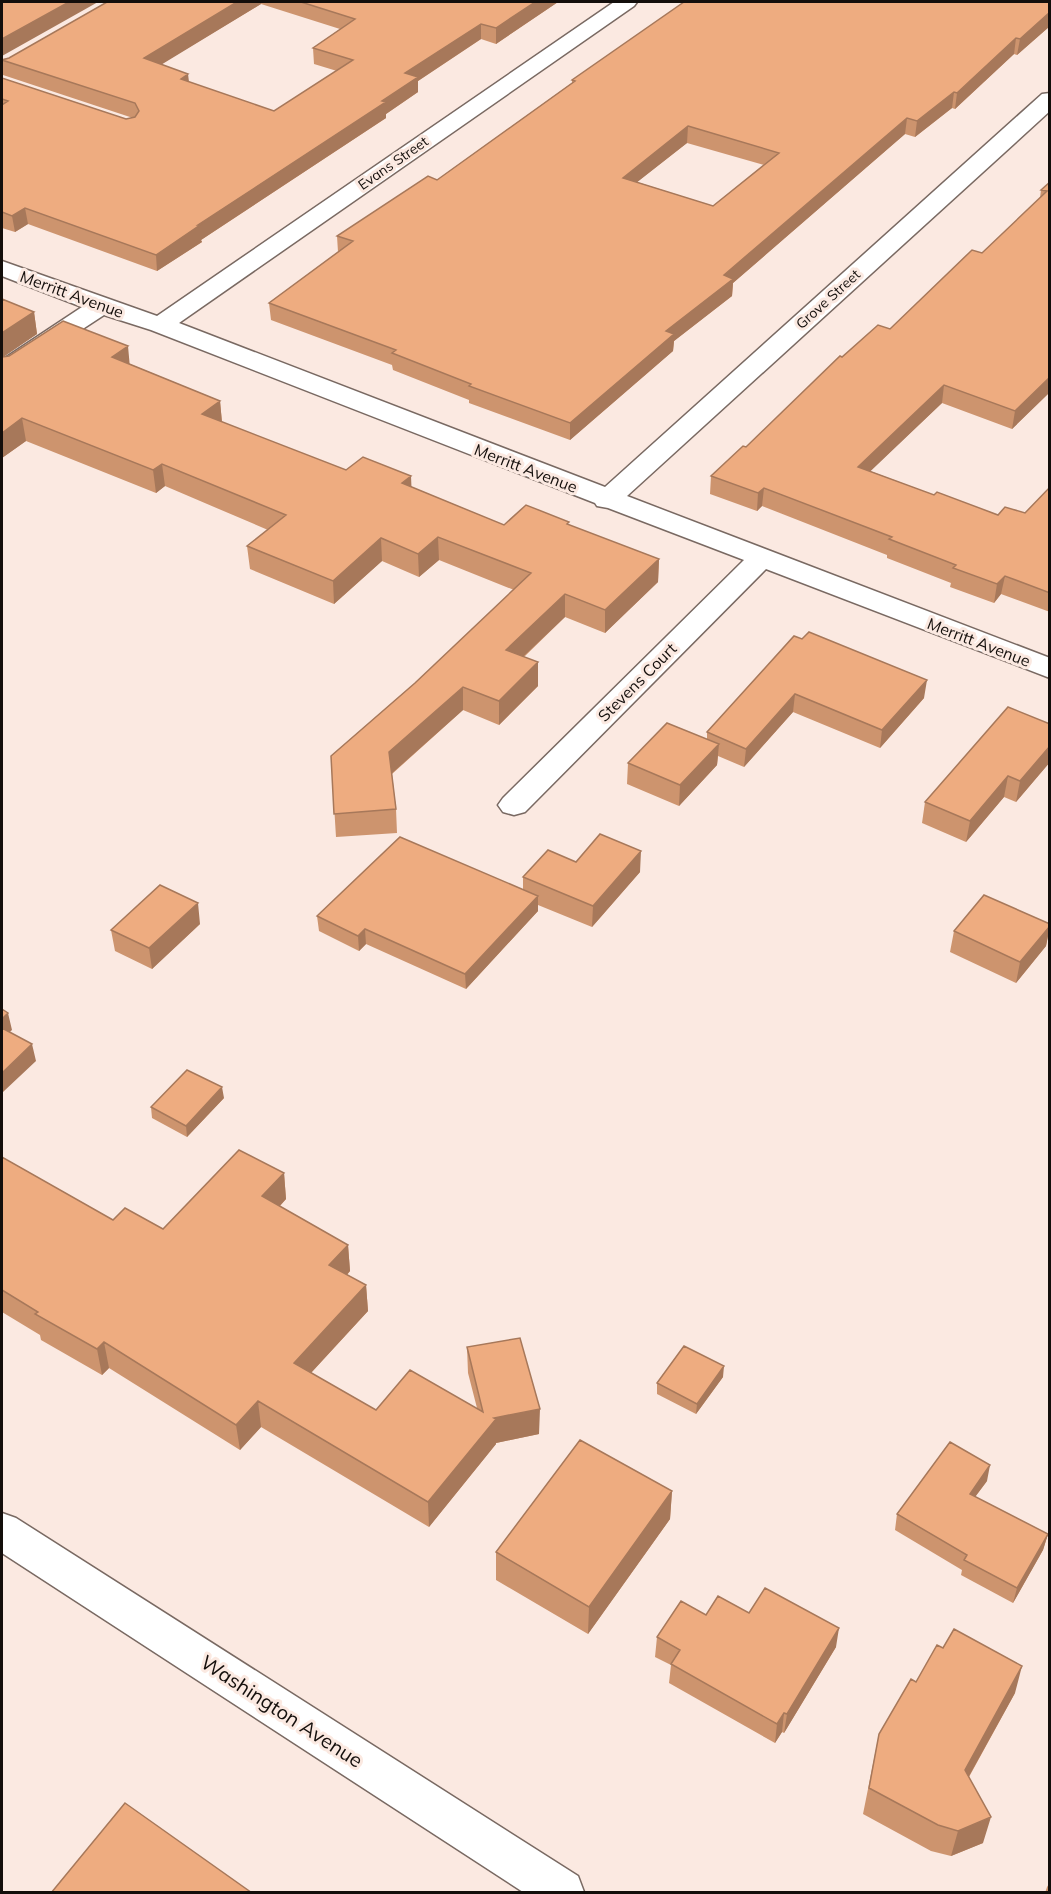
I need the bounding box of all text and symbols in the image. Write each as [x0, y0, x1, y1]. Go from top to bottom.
street label: Evans Street [355, 132, 432, 194]
street label: Grove Street [792, 265, 864, 333]
street label: Merritt Avenue [17, 266, 127, 322]
street label: Merritt Avenue [472, 439, 580, 497]
street label: Merritt Avenue [925, 613, 1033, 671]
street label: Stevens Court [593, 638, 681, 726]
street label: Washington Avenue [196, 1649, 368, 1773]

